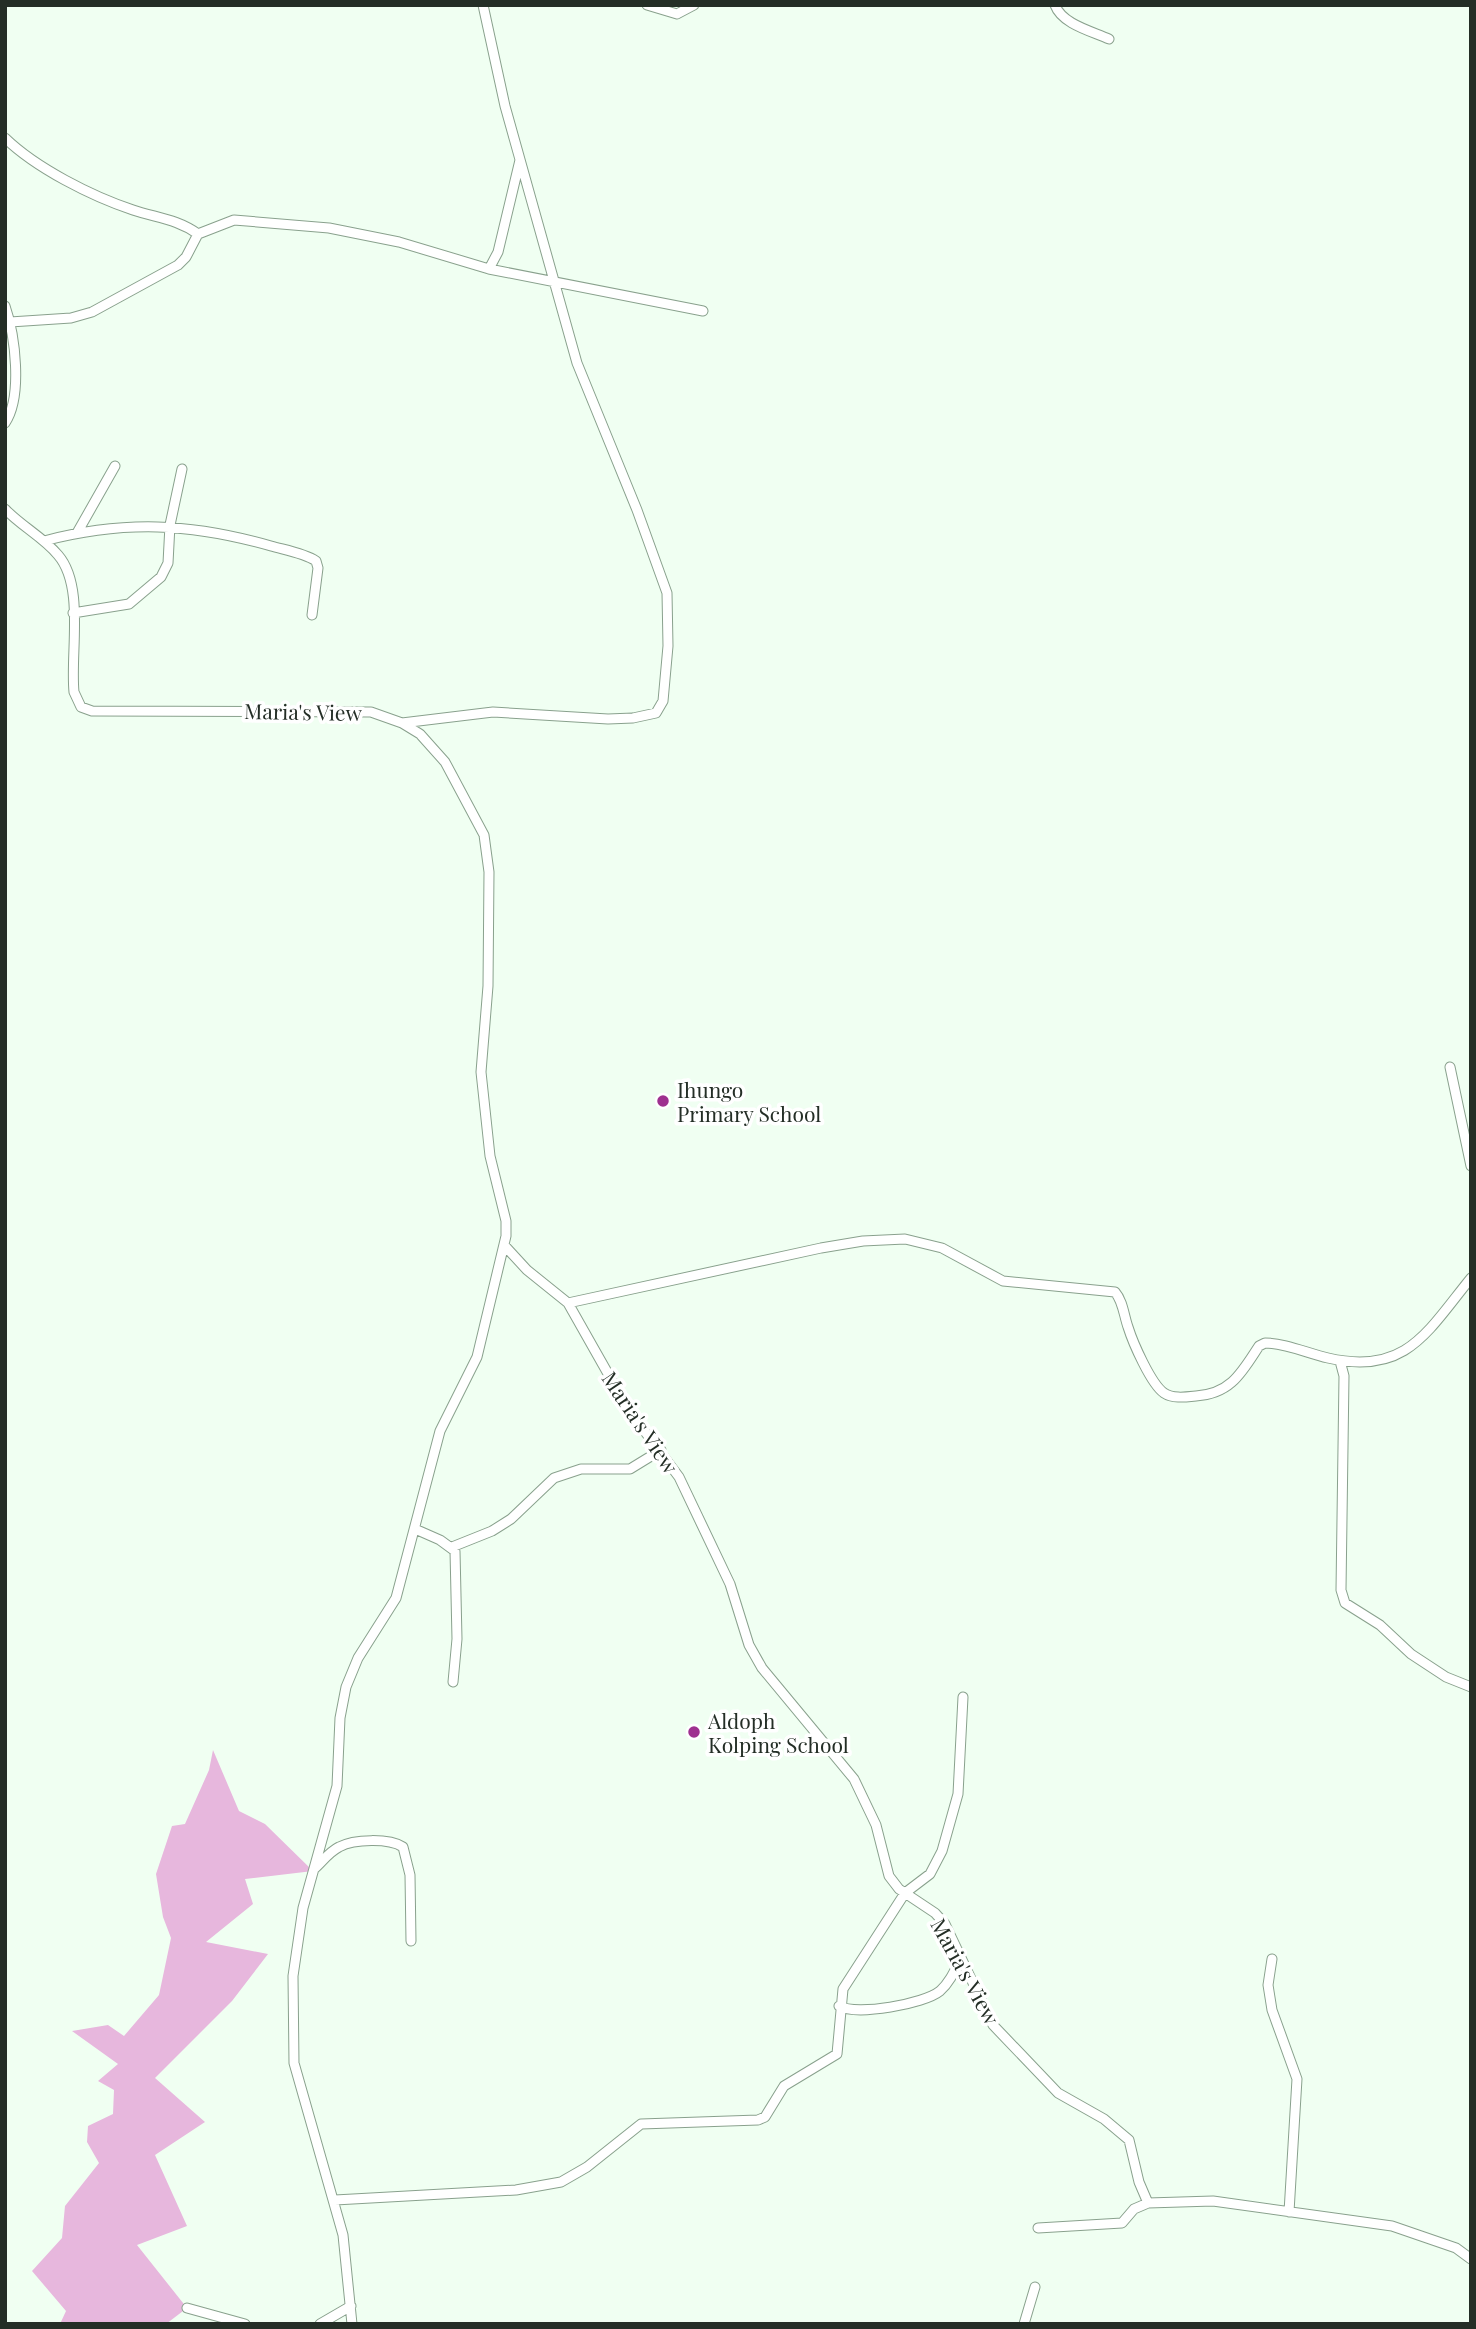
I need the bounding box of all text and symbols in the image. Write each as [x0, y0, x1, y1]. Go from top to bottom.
street label: Maria's View [244, 696, 363, 726]
place label: Ihungo Primary School [677, 1075, 821, 1127]
marker: Ihungo Primary School [655, 1093, 671, 1109]
street label: Maria's View [597, 1365, 686, 1479]
place label: Aldoph Kolping School [707, 1706, 849, 1758]
marker: Aldoph Kolping School [686, 1724, 702, 1740]
street label: Maria's View [925, 1913, 1007, 2030]

